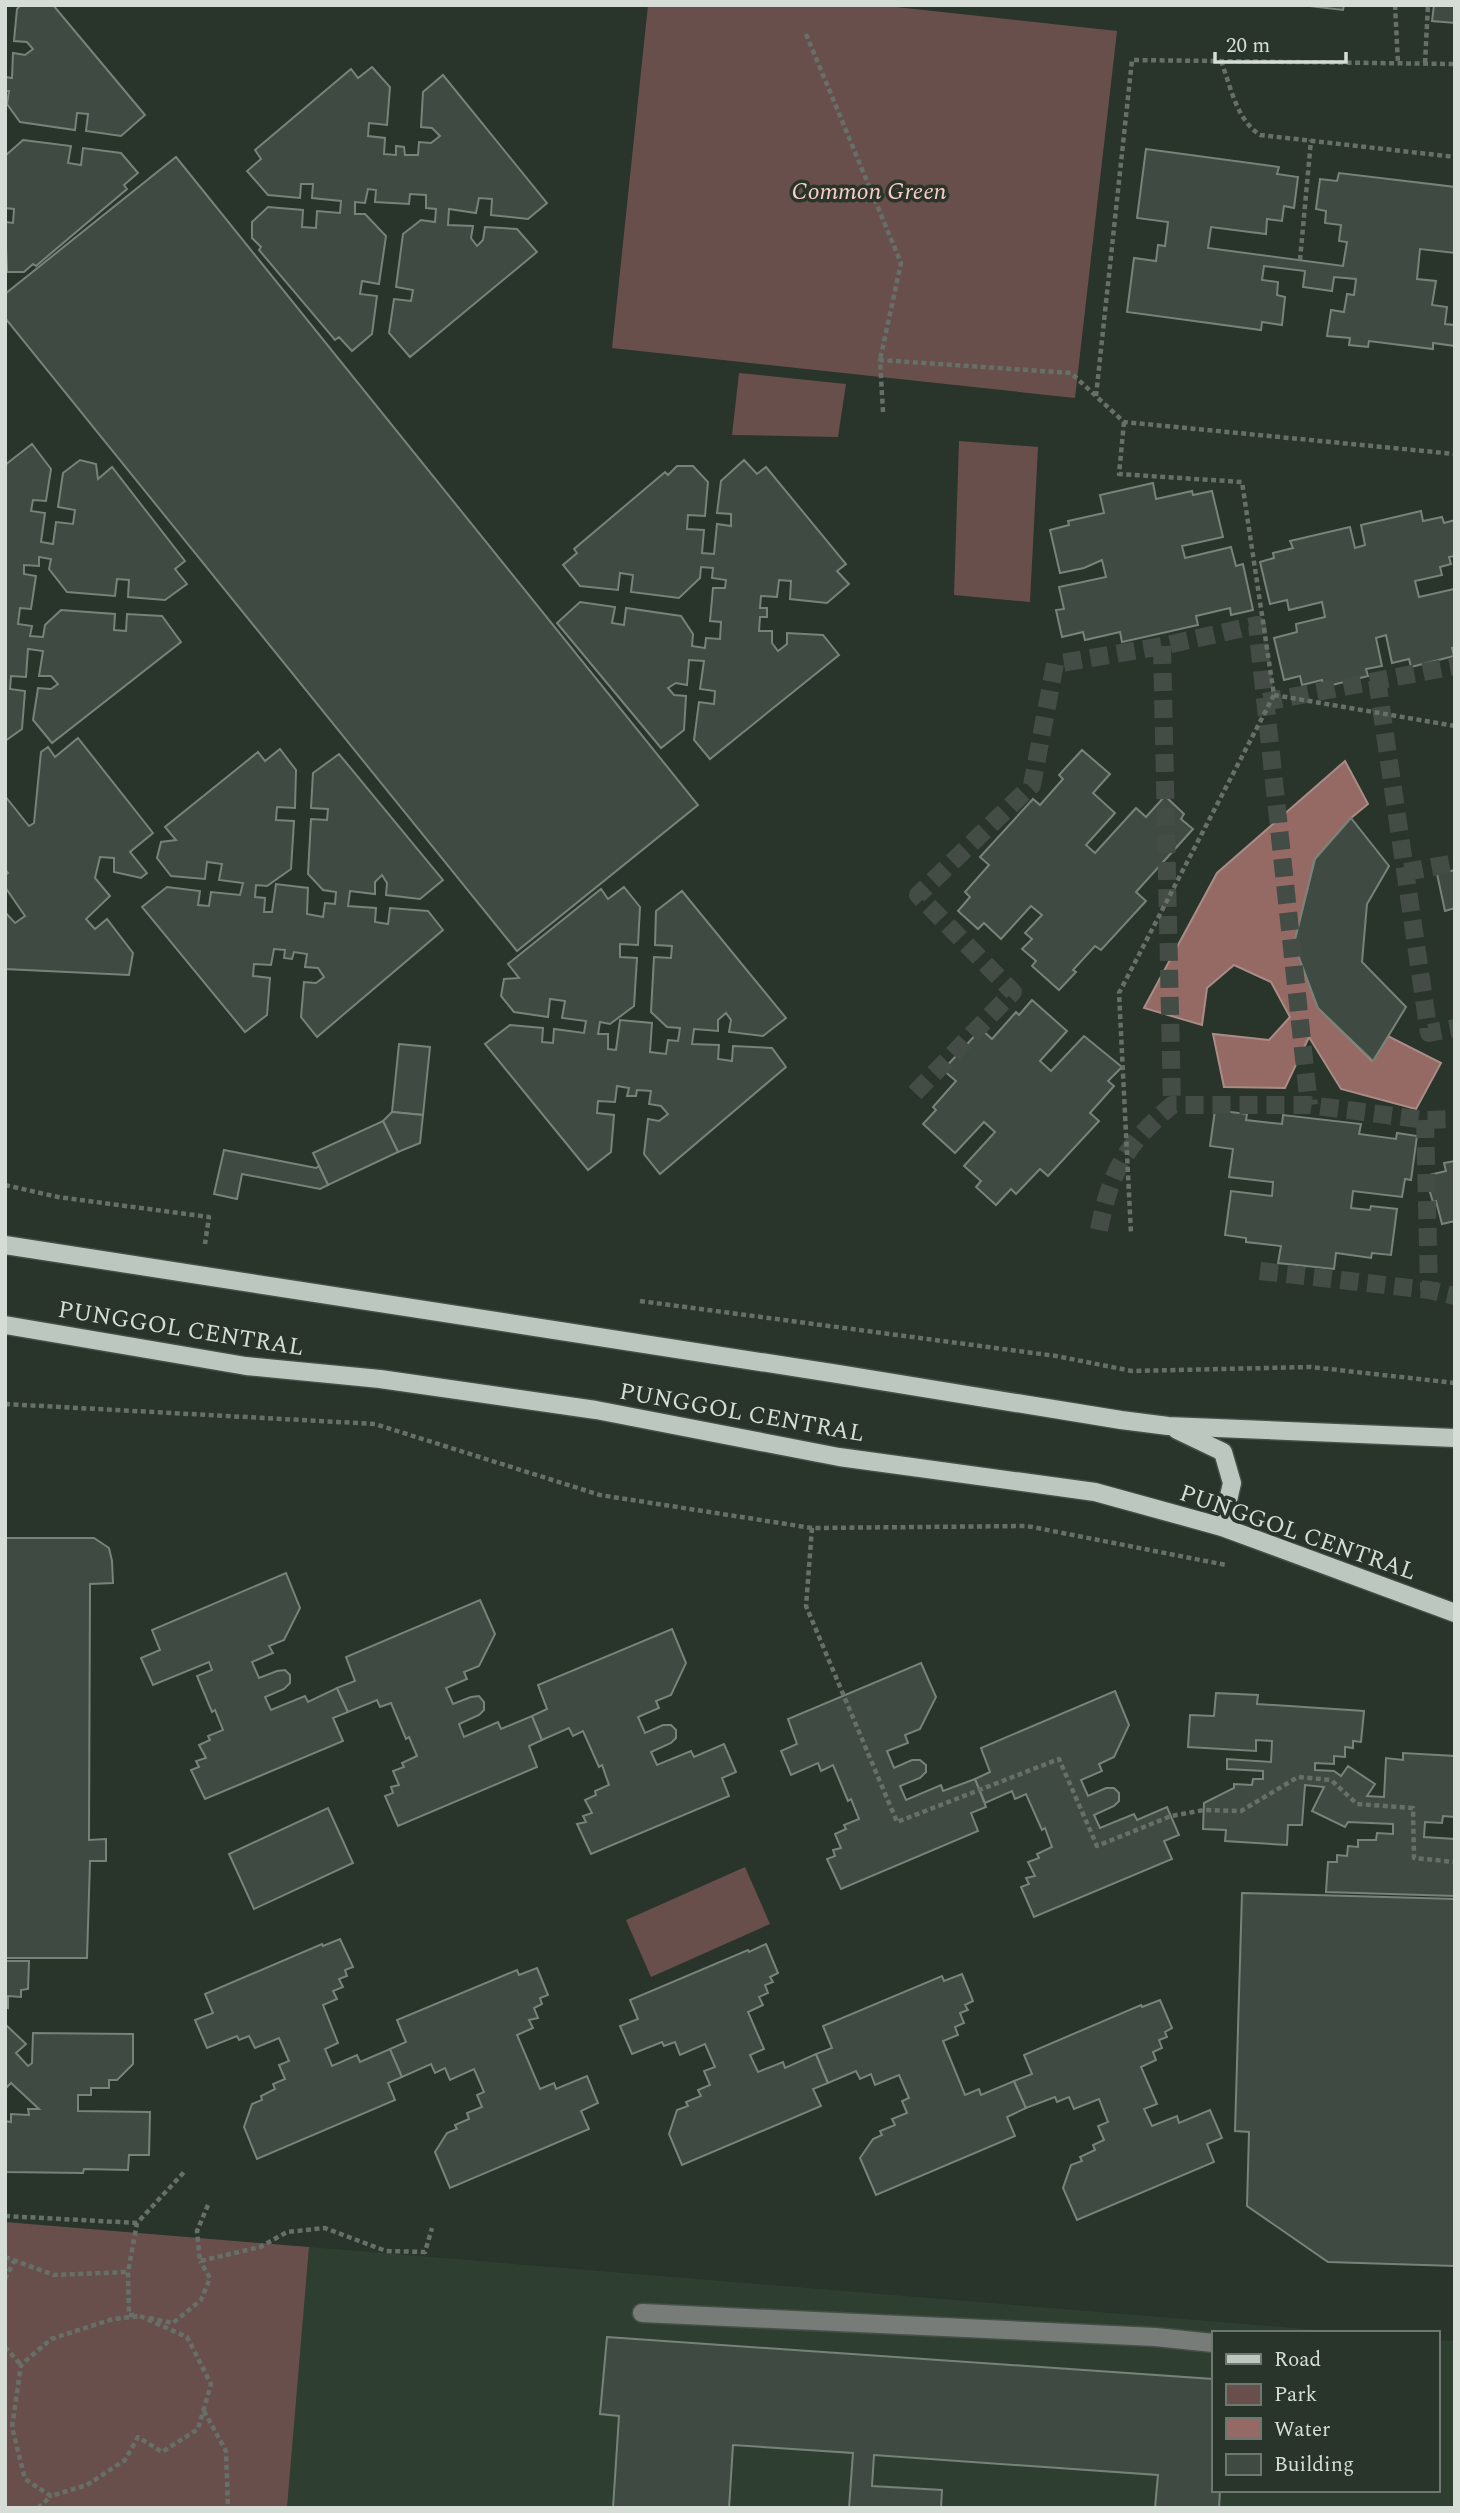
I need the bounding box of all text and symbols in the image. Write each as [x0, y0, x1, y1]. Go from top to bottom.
scale bar [1215, 21, 1346, 65]
text: 20 m [1226, 30, 1270, 62]
park label: Common Green [791, 174, 947, 210]
street label: PUNGGOL CENTRAL [55, 1292, 306, 1366]
street label: PUNGGOL CENTRAL [616, 1374, 867, 1452]
street label: PUNGGOL CENTRAL [1174, 1475, 1421, 1590]
legend [1212, 2331, 1439, 2492]
text: Road [1274, 2344, 1321, 2376]
text: Park [1274, 2379, 1318, 2411]
text: Water [1274, 2414, 1330, 2446]
text: Building [1274, 2449, 1354, 2481]

